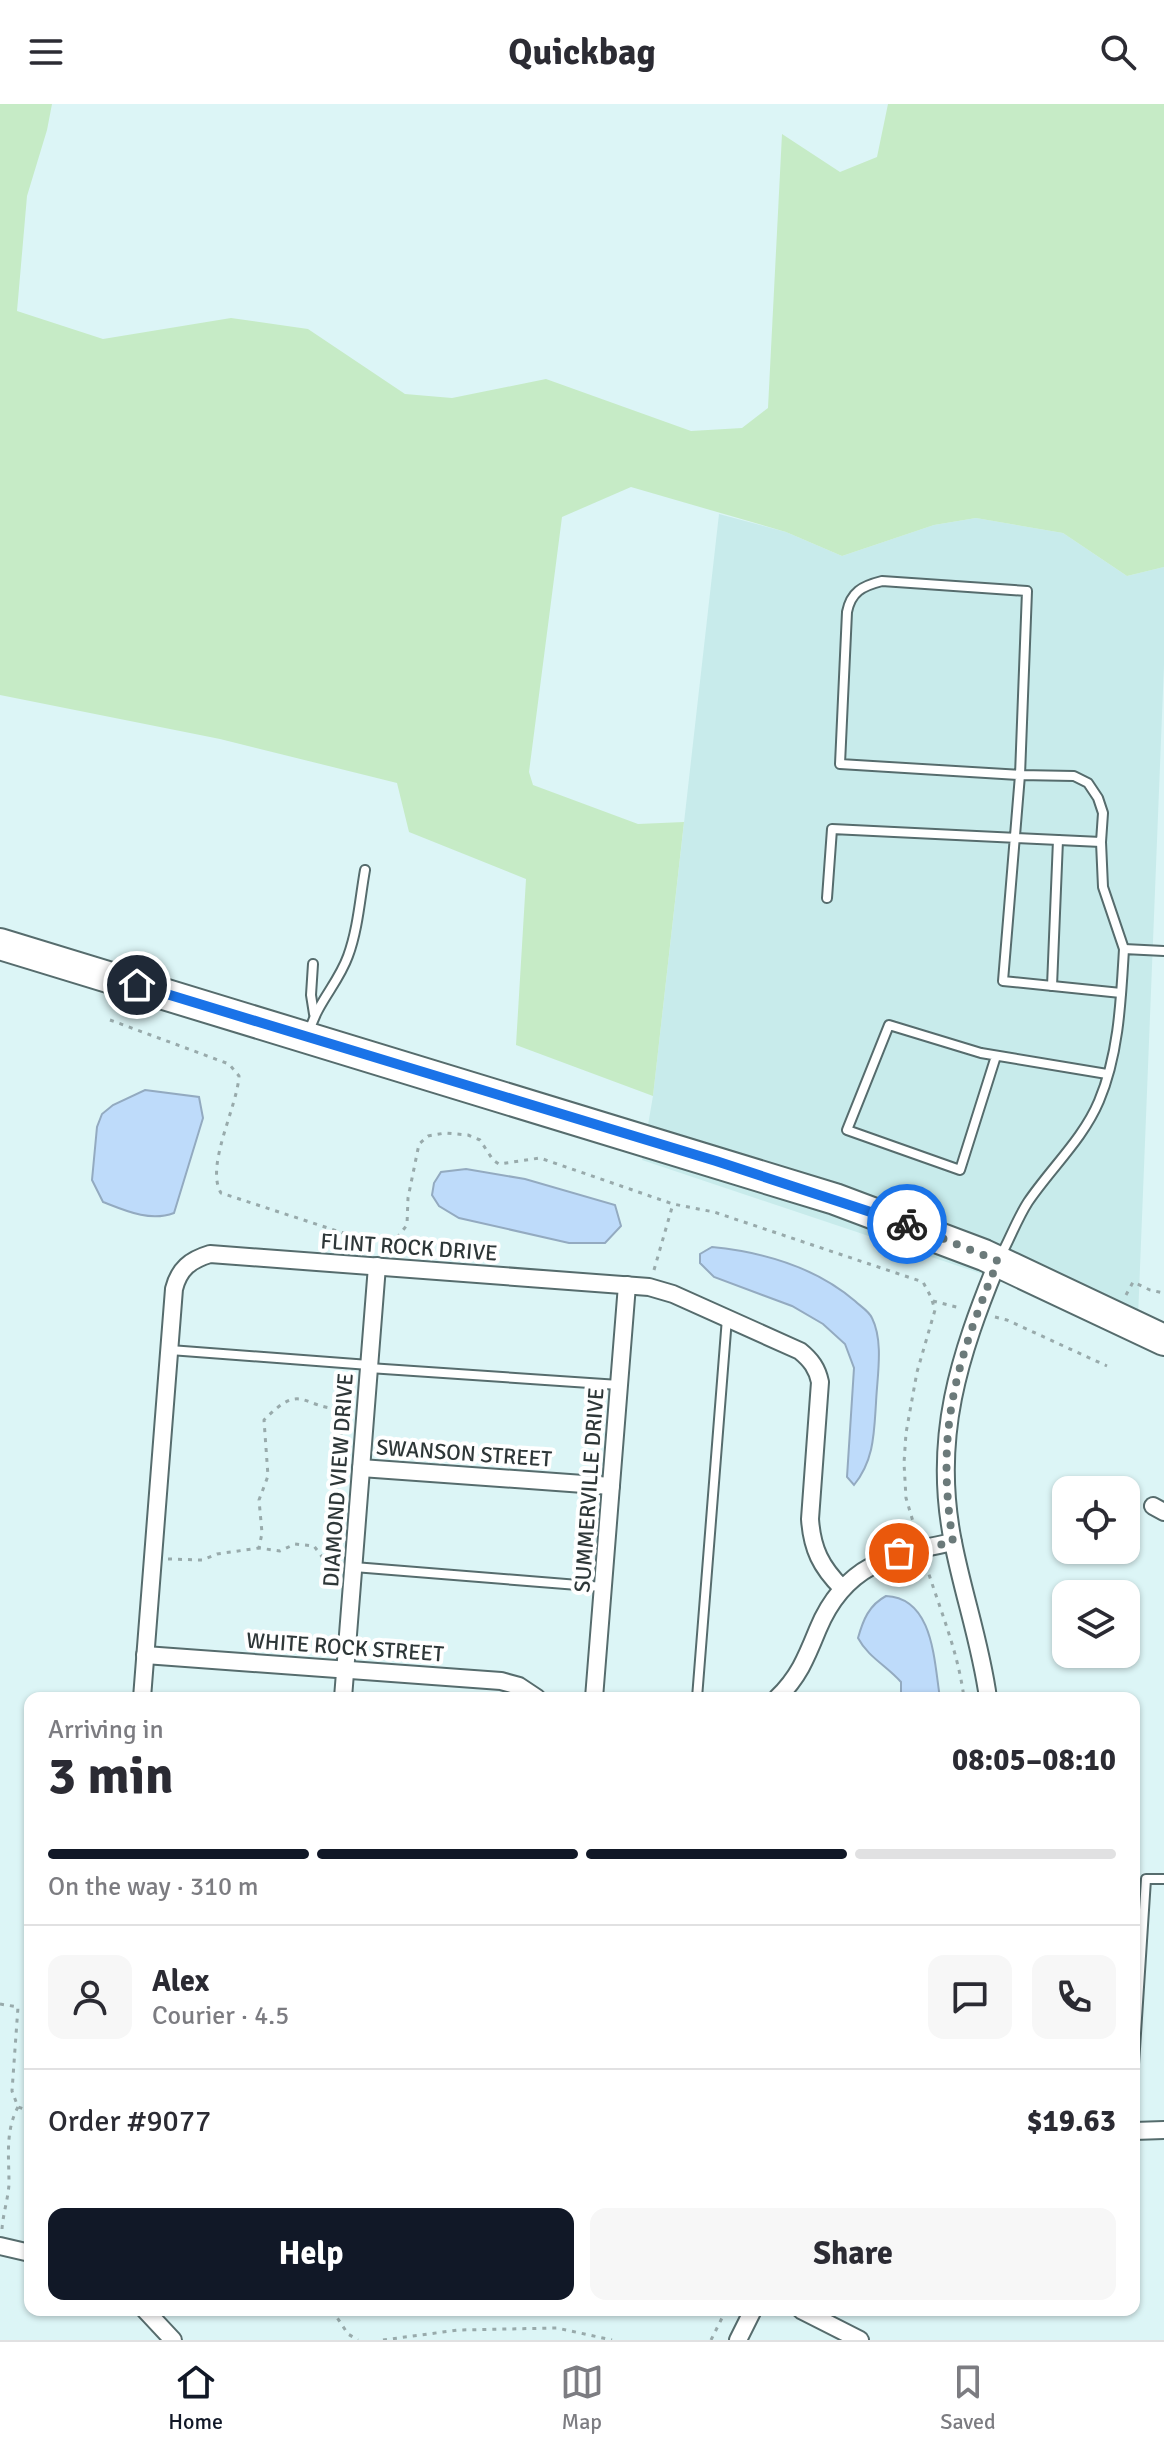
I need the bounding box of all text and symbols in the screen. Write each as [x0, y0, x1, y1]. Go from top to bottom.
icon: menu [24, 30, 68, 74]
text: Quickbag [508, 30, 656, 75]
icon: search [1096, 30, 1140, 74]
pin [103, 951, 171, 1019]
icon: home [115, 963, 159, 1007]
courier [867, 1184, 947, 1264]
icon: bike [885, 1202, 929, 1246]
street label: FLINT ROCK DRIVE [320, 1227, 498, 1267]
street label: DIAMOND VIEW DRIVE [317, 1372, 359, 1588]
street label: SUMMERVILLE DRIVE [568, 1387, 610, 1593]
street label: SWANSON STREET [375, 1433, 553, 1473]
map controls [1052, 1476, 1140, 1668]
button: locate [1052, 1476, 1140, 1564]
pin [865, 1519, 933, 1587]
icon: bag [877, 1531, 921, 1575]
button: layers [1052, 1580, 1140, 1668]
street label: WHITE ROCK STREET [245, 1627, 445, 1667]
text: Arriving in [48, 1714, 164, 1746]
text: 08:05–08:10 [952, 1742, 1116, 1779]
text: 3 min [48, 1744, 174, 1808]
text: On the way · 310 m [48, 1871, 258, 1903]
button: person [48, 1955, 132, 2039]
button: chat [928, 1955, 1012, 2039]
button: phone [1032, 1955, 1116, 2039]
text: Alex [152, 1963, 209, 2000]
text: Courier · 4.5 [152, 2000, 289, 2032]
text: Order #9077 [48, 2103, 211, 2140]
text: $19.63 [1026, 2103, 1116, 2140]
button: Help [48, 2208, 574, 2300]
button: Share [590, 2208, 1116, 2300]
tab: Home [168, 2360, 223, 2435]
tab: Map [560, 2360, 604, 2435]
tab: Saved [940, 2360, 996, 2435]

